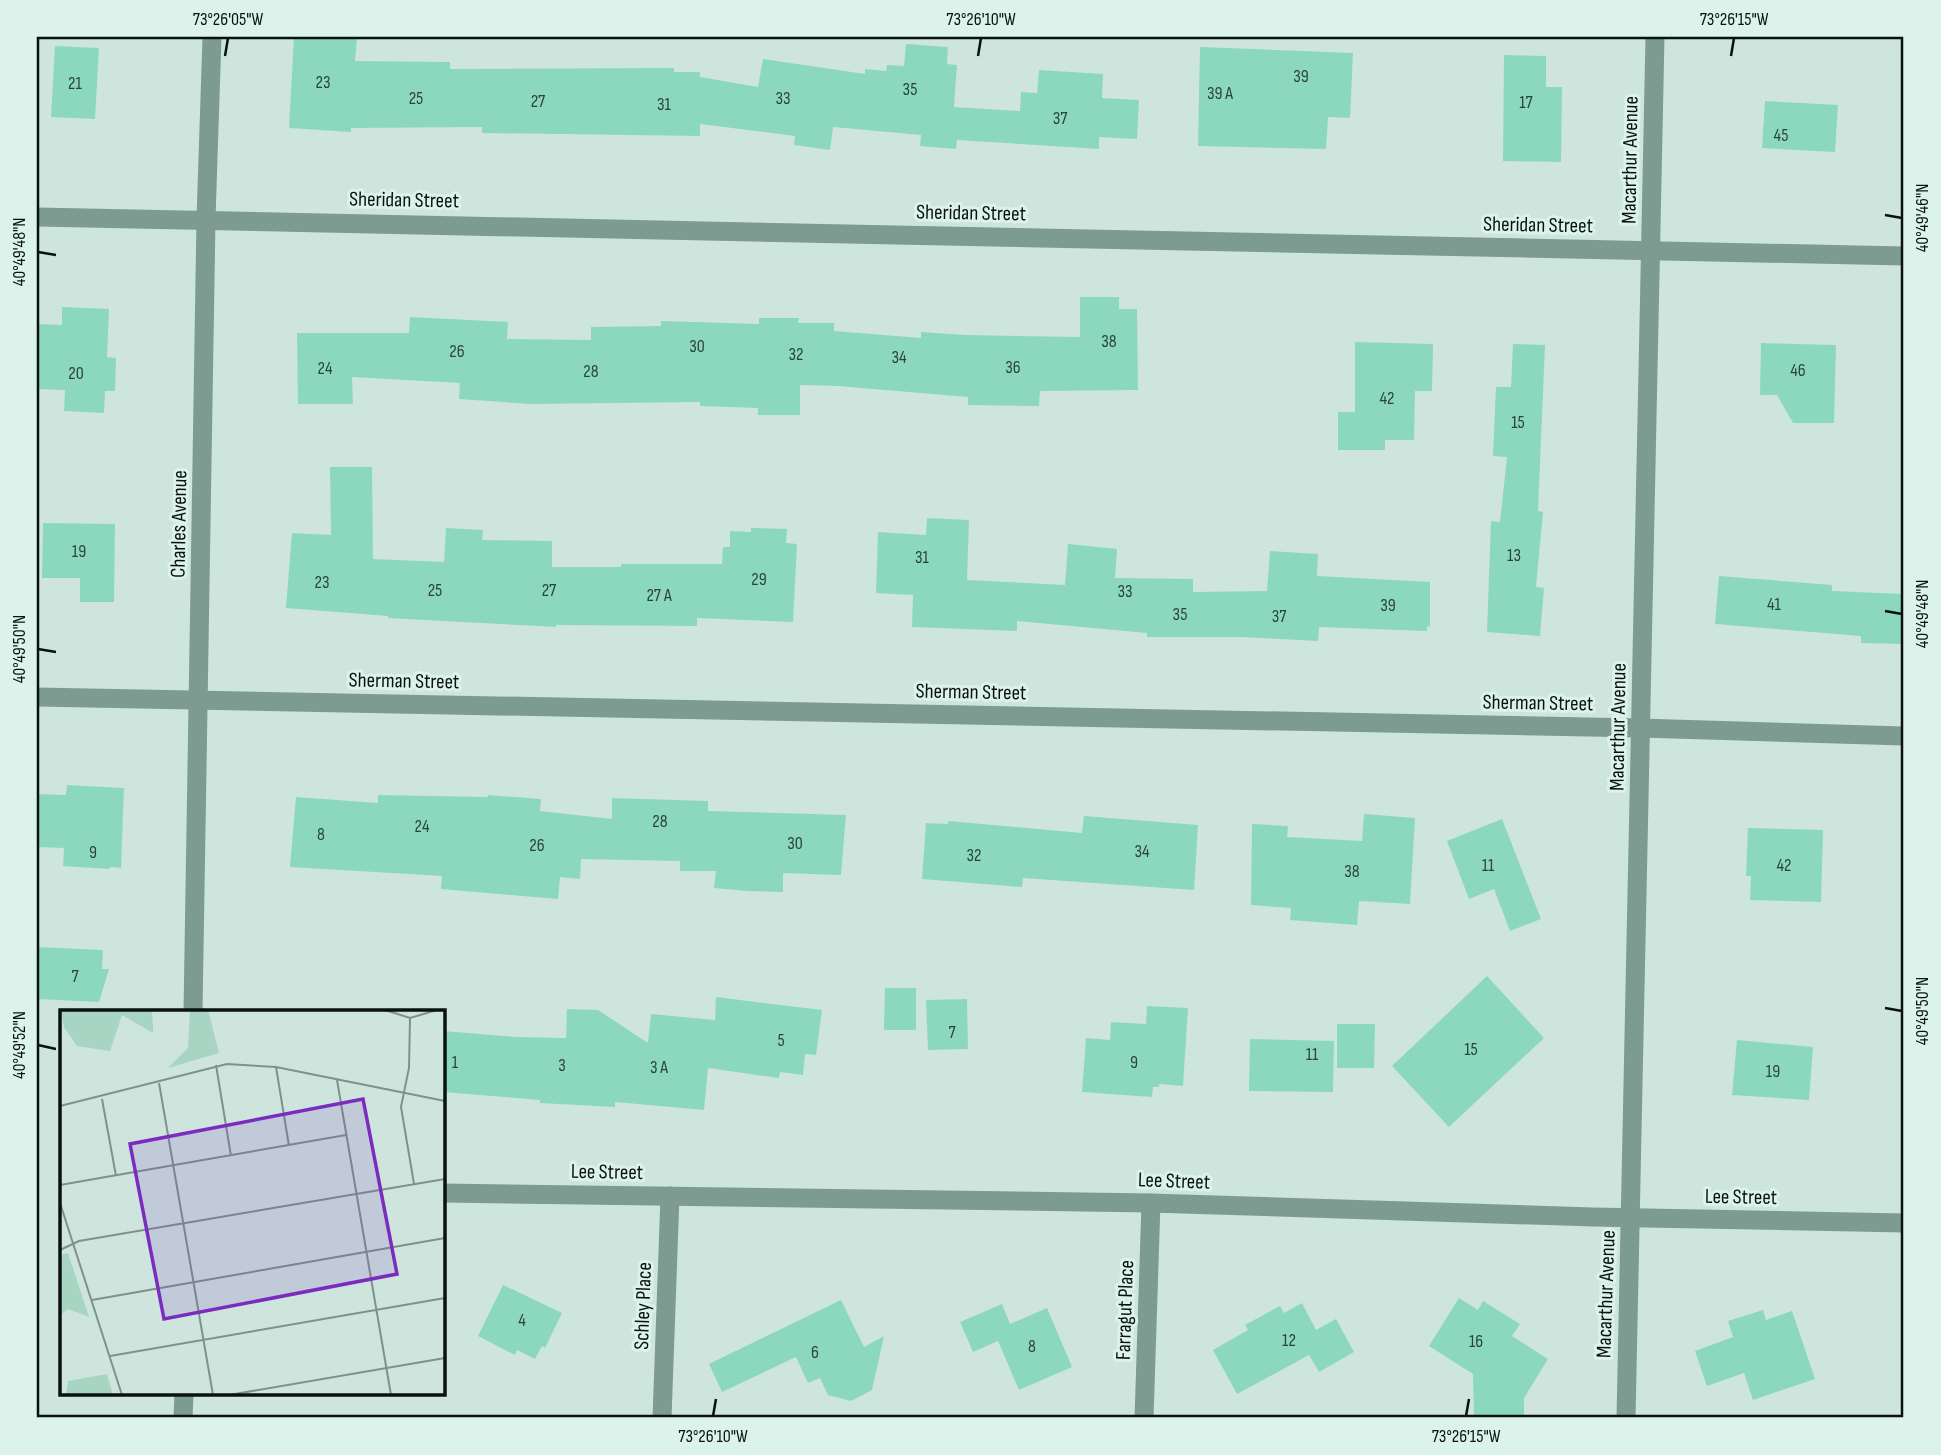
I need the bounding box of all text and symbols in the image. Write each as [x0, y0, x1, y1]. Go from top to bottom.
text: 73°26'05"W [193, 9, 264, 30]
text: 73°26'10"W [946, 9, 1016, 30]
text: 73°26'15"W [1700, 9, 1769, 30]
house number: 39 [1293, 66, 1309, 87]
house number: 23 [316, 72, 331, 93]
house number: 21 [68, 73, 83, 94]
house number: 35 [903, 79, 917, 100]
house number: 39 A [1207, 83, 1233, 104]
house number: 25 [409, 88, 423, 109]
house number: 33 [775, 88, 791, 109]
house number: 27 [531, 91, 546, 112]
house number: 17 [1519, 92, 1534, 113]
house number: 31 [657, 94, 672, 115]
street label: Macarthur Avenue [1616, 96, 1644, 224]
house number: 37 [1053, 108, 1068, 129]
house number: 45 [1774, 125, 1788, 146]
text: 40°49'46"N [1912, 184, 1933, 252]
street label: Sheridan Street [349, 187, 459, 213]
street label: Sheridan Street [916, 200, 1026, 226]
street label: Sheridan Street [1483, 212, 1593, 238]
text: 40°49'48"N [9, 218, 30, 286]
house number: 38 [1101, 331, 1117, 352]
house number: 30 [689, 336, 705, 357]
house number: 26 [449, 341, 465, 362]
house number: 32 [789, 344, 803, 365]
house number: 34 [891, 347, 907, 368]
house number: 36 [1005, 357, 1021, 378]
house number: 24 [318, 358, 333, 379]
house number: 46 [1790, 360, 1806, 381]
house number: 28 [583, 361, 599, 382]
house number: 20 [68, 363, 84, 384]
house number: 42 [1379, 388, 1395, 409]
house number: 15 [1511, 412, 1525, 433]
street label: Charles Avenue [166, 470, 192, 578]
house number: 19 [72, 541, 86, 562]
house number: 13 [1507, 545, 1521, 566]
house number: 31 [915, 547, 930, 568]
house number: 29 [751, 569, 767, 590]
house number: 23 [315, 572, 330, 593]
house number: 25 [428, 580, 442, 601]
house number: 27 [542, 580, 557, 601]
text: 40°49'48"N [1912, 580, 1933, 648]
house number: 33 [1117, 581, 1133, 602]
house number: 27 A [646, 585, 672, 606]
house number: 41 [1767, 594, 1782, 615]
house number: 39 [1380, 595, 1396, 616]
house number: 35 [1173, 604, 1187, 625]
house number: 37 [1272, 606, 1287, 627]
text: 40°49'50"N [9, 615, 30, 683]
street label: Macarthur Avenue [1604, 663, 1632, 791]
street label: Sherman Street [348, 668, 460, 694]
street label: Sherman Street [915, 679, 1027, 705]
street label: Sherman Street [1482, 690, 1594, 716]
house number: 28 [652, 811, 668, 832]
house number: 24 [415, 816, 430, 837]
house number: 8 [317, 824, 325, 845]
house number: 30 [787, 833, 803, 854]
house number: 26 [529, 835, 545, 856]
house number: 34 [1134, 841, 1150, 862]
house number: 9 [89, 842, 97, 863]
house number: 32 [967, 845, 981, 866]
house number: 11 [1482, 855, 1495, 876]
house number: 42 [1776, 855, 1792, 876]
house number: 38 [1344, 861, 1360, 882]
house number: 7 [71, 966, 79, 987]
text: 40°49'50"N [1912, 977, 1933, 1045]
inset map [60, 1010, 444, 1396]
text: 40°49'52"N [9, 1011, 30, 1079]
house number: 7 [948, 1022, 956, 1043]
house number: 5 [777, 1030, 785, 1051]
house number: 15 [1464, 1039, 1478, 1060]
house number: 11 [1306, 1044, 1319, 1065]
house number: 1 [452, 1052, 459, 1073]
house number: 9 [1130, 1052, 1138, 1073]
house number: 3 [558, 1055, 566, 1076]
house number: 3 A [650, 1057, 668, 1078]
house number: 19 [1766, 1061, 1780, 1082]
street label: Lee Street [571, 1159, 643, 1185]
street label: Lee Street [1138, 1167, 1210, 1195]
street label: Lee Street [1705, 1184, 1777, 1210]
street label: Macarthur Avenue [1591, 1230, 1621, 1358]
street label: Farragut Place [1111, 1260, 1139, 1360]
street label: Schley Place [629, 1262, 657, 1350]
house number: 4 [518, 1310, 526, 1331]
house number: 12 [1282, 1330, 1296, 1351]
house number: 16 [1469, 1331, 1483, 1352]
house number: 8 [1028, 1336, 1036, 1357]
house number: 6 [811, 1342, 819, 1363]
text: 73°26'10"W [678, 1426, 748, 1447]
text: 73°26'15"W [1432, 1426, 1501, 1447]

